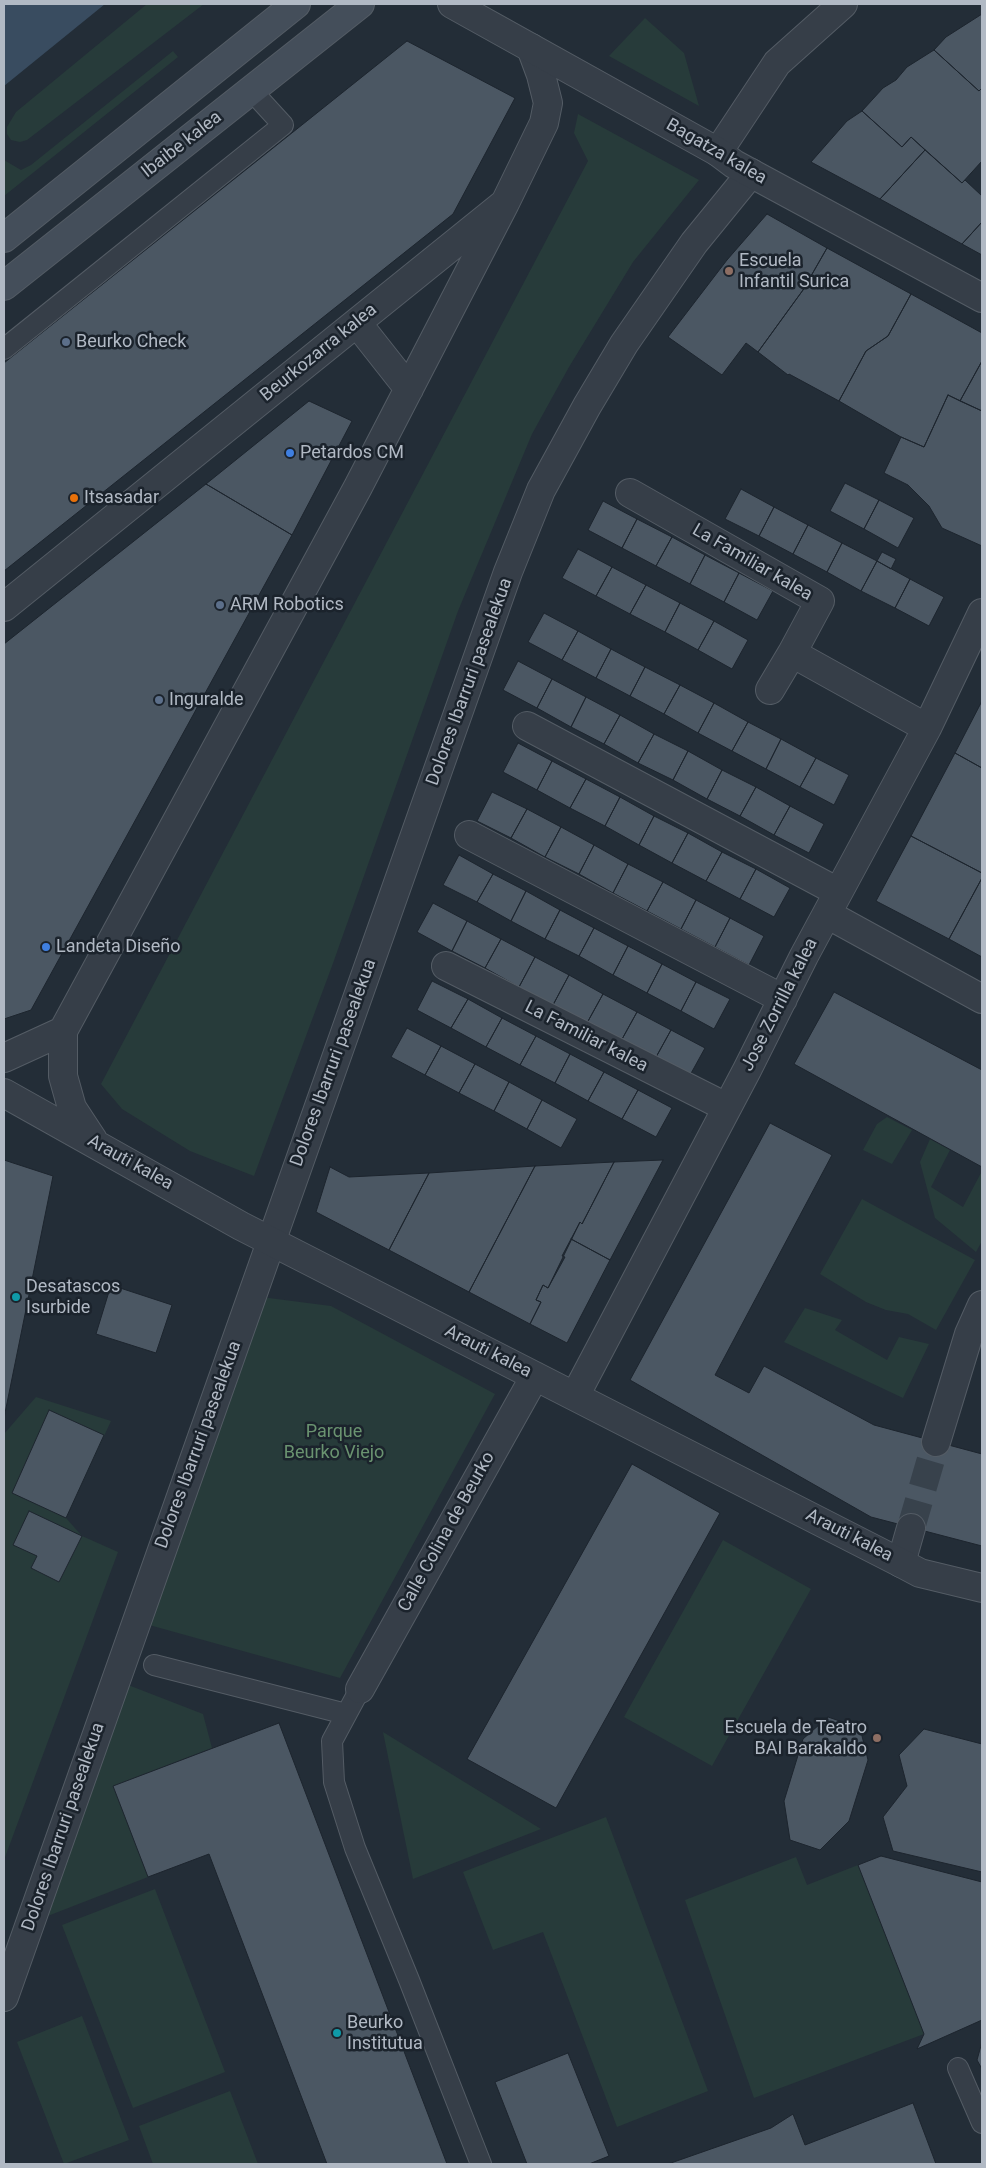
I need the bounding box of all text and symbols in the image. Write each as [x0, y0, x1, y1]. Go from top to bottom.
street label: Ibaibe kalea [138, 107, 226, 183]
street label: Bagatza kalea [662, 114, 770, 190]
place label: Escuela Infantil Surica [739, 250, 849, 292]
marker: Escuela Infantil Surica [723, 265, 735, 277]
street label: Beurkozarra kalea [256, 299, 382, 407]
place label: Beurko Check [76, 331, 186, 353]
marker: Beurko Check [60, 336, 72, 348]
place label: Petardos CM [300, 442, 404, 464]
marker: Petardos CM [284, 447, 296, 459]
place label: Itsasadar [84, 487, 159, 509]
marker: Itsasadar [68, 492, 80, 504]
street label: La Familiar kalea [688, 520, 816, 606]
street label: Dolores Ibarruri pasealekua [422, 575, 518, 789]
place label: ARM Robotics [230, 594, 344, 616]
marker: ARM Robotics [214, 599, 226, 611]
place label: Inguralde [169, 689, 243, 711]
marker: Inguralde [153, 694, 165, 706]
street label: Jose Zorrilla kalea [737, 935, 823, 1075]
place label: Landeta Diseño [56, 936, 180, 958]
marker: Landeta Diseño [40, 941, 52, 953]
street label: Dolores Ibarruri pasealekua [286, 956, 382, 1170]
street label: La Familiar kalea [521, 997, 651, 1077]
street label: Arauti kalea [83, 1131, 177, 1195]
place label: Desatascos Isurbide [26, 1276, 120, 1318]
marker: Desatascos Isurbide [10, 1291, 22, 1303]
street label: Arauti kalea [441, 1321, 535, 1383]
street label: Dolores Ibarruri pasealekua [151, 1338, 247, 1552]
park label: Parque Beurko Viejo [284, 1421, 384, 1464]
street label: Calle Colina de Beurko [394, 1448, 500, 1616]
street label: Arauti kalea [802, 1505, 896, 1567]
place label: Escuela de Teatro BAI Barakaldo [725, 1717, 867, 1760]
street label: Dolores Ibarruri pasealekua [18, 1720, 110, 1934]
marker: Escuela de Teatro BAI Barakaldo [871, 1732, 883, 1744]
place label: Beurko Institutua [347, 2012, 423, 2054]
marker: Beurko Institutua [331, 2027, 343, 2039]

